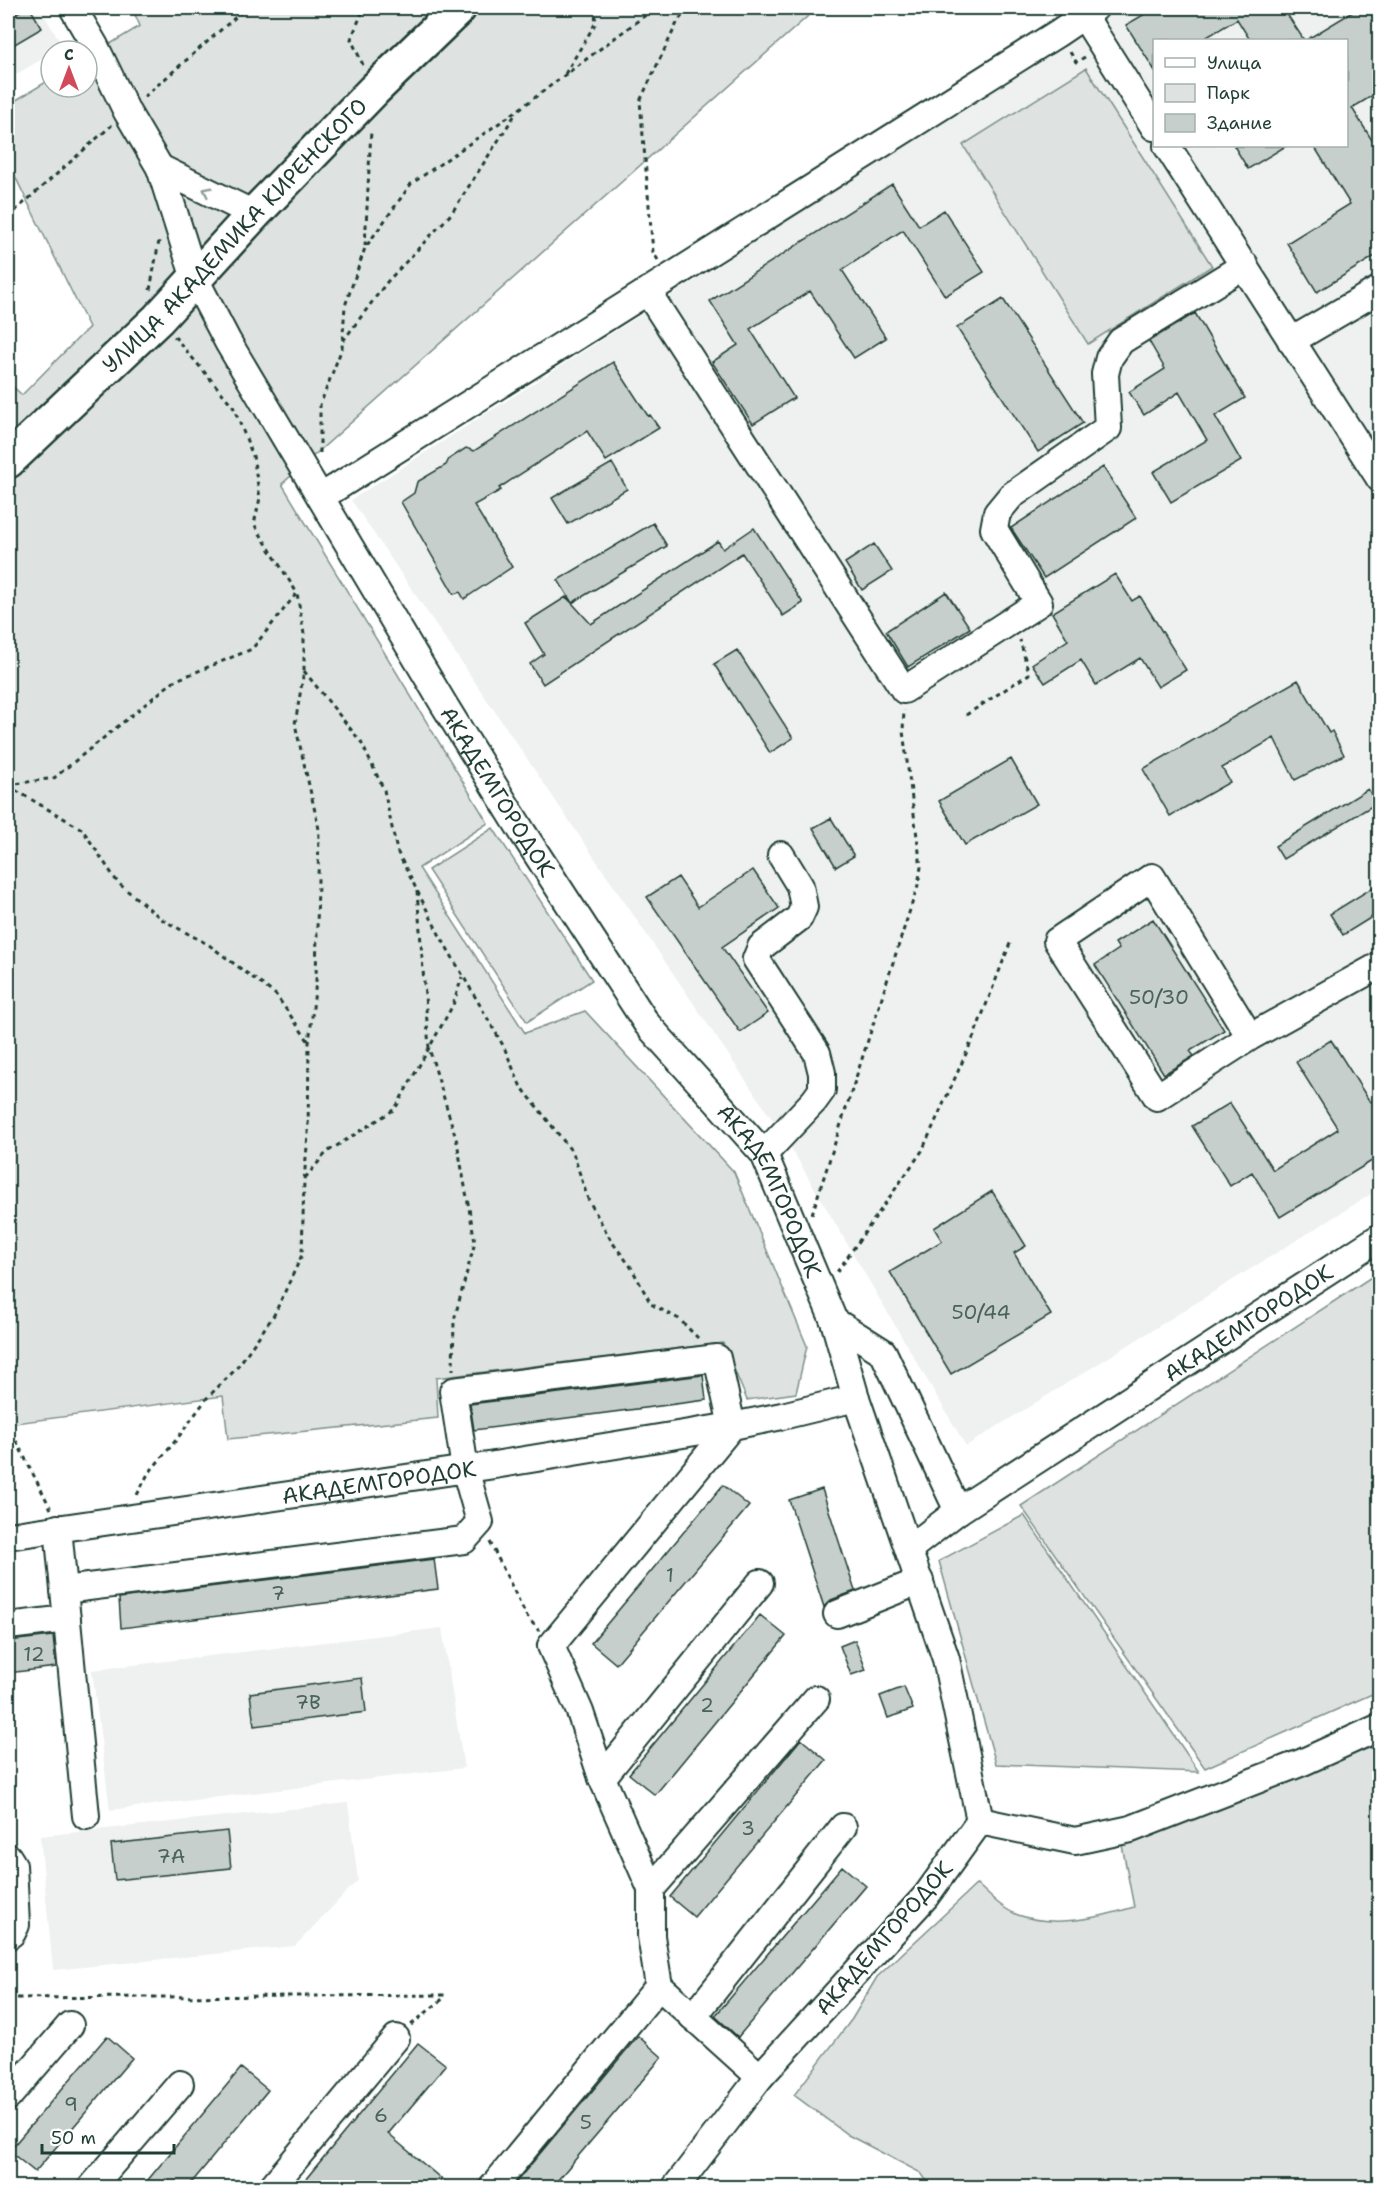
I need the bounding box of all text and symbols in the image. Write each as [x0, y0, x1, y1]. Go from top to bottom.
north arrow [39, 39, 99, 99]
legend [1153, 39, 1348, 147]
text: С [64, 44, 74, 65]
text: Улица [1207, 51, 1261, 75]
text: Парк [1207, 81, 1250, 105]
street label: УЛИЦА АКАДЕМИКА КИРЕНСКОГО [96, 91, 373, 379]
text: Здание [1207, 111, 1272, 135]
one-way arrow [203, 187, 213, 198]
street label: АКАДЕМГОРОДОК [434, 701, 562, 882]
house number: 50/30 [1129, 984, 1189, 1010]
street label: АКАДЕМГОРОДОК [711, 1097, 829, 1282]
street label: АКАДЕМГОРОДОК [1158, 1257, 1338, 1388]
house number: 50/44 [951, 1299, 1011, 1325]
street label: АКАДЕМГОРОДОК [280, 1453, 478, 1510]
house number: 1 [666, 1562, 674, 1588]
house number: 7 [271, 1580, 285, 1606]
house number: 12 [23, 1641, 45, 1667]
house number: 7В [295, 1689, 321, 1715]
house number: 2 [700, 1692, 714, 1718]
house number: 3 [741, 1815, 755, 1841]
house number: 7А [157, 1843, 185, 1869]
street label: АКАДЕМГОРОДОК [809, 1855, 959, 2021]
house number: 9 [64, 2091, 78, 2117]
house number: 6 [374, 2102, 388, 2128]
house number: 5 [580, 2109, 592, 2135]
scale bar [42, 2117, 174, 2155]
text: 50 m [51, 2126, 96, 2150]

